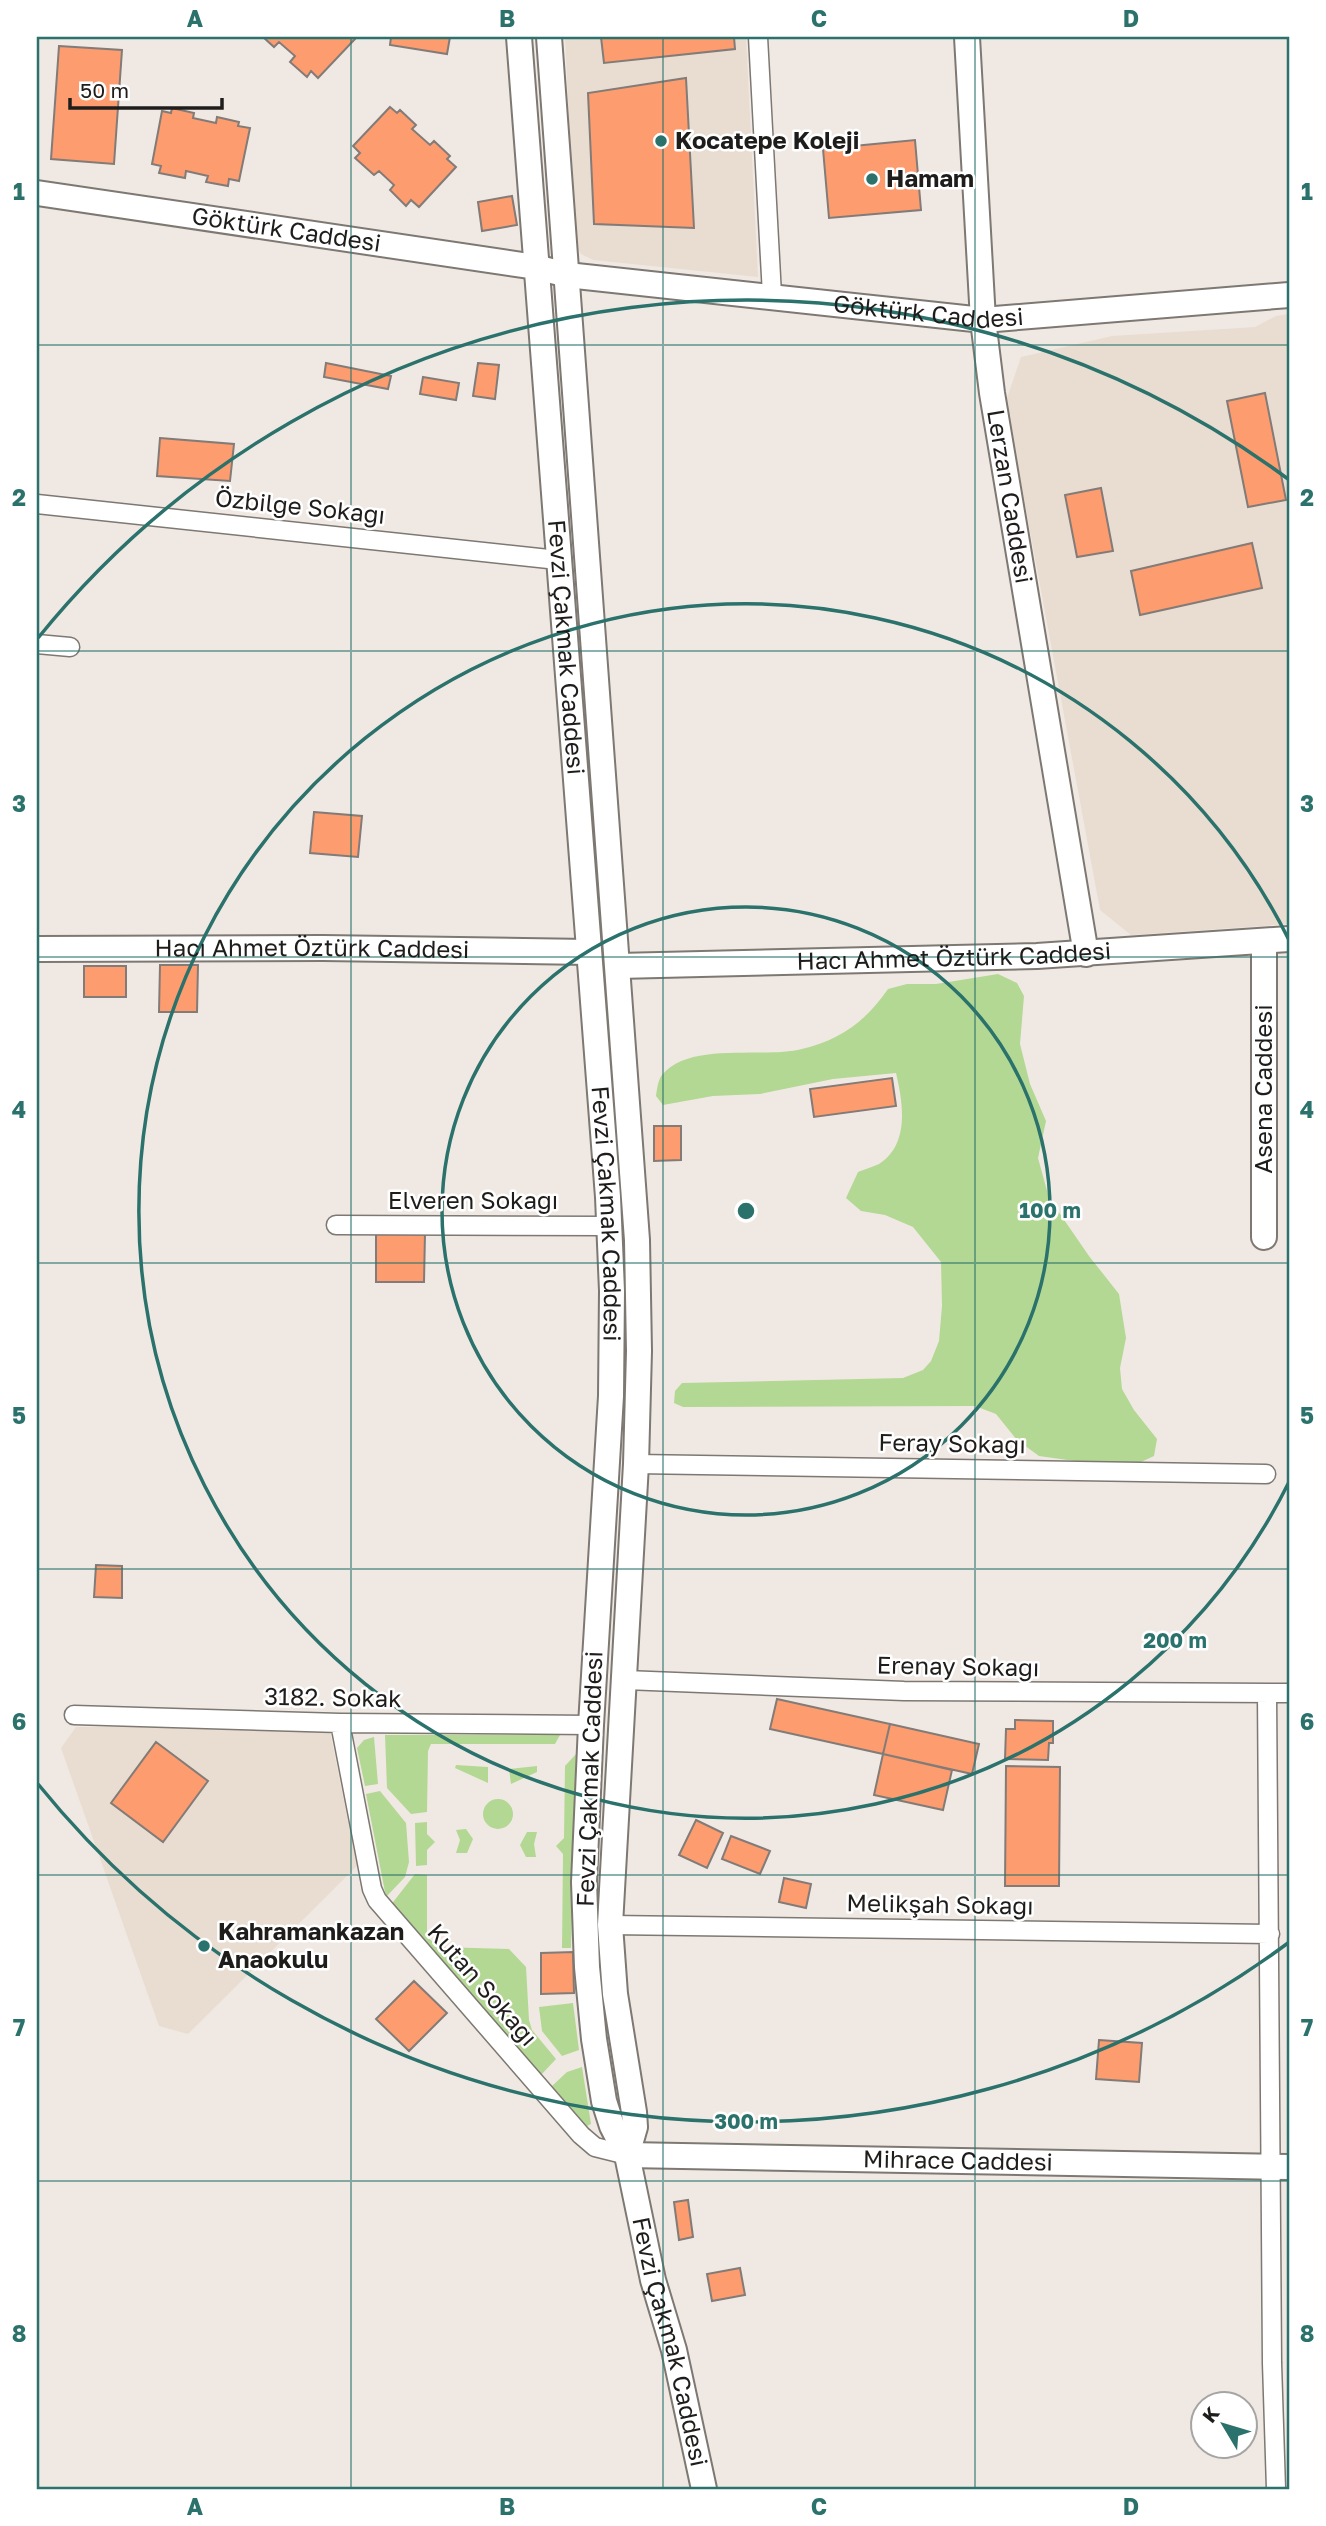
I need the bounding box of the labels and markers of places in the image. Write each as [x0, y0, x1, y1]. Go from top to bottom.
place label: Kocatepe Koleji [675, 125, 859, 154]
marker: Kocatepe Koleji [653, 133, 669, 149]
place label: Hamam [886, 163, 974, 192]
marker: Hamam [864, 171, 880, 187]
centre of rings [734, 1199, 758, 1223]
place label: Kahramankazan Anaokulu [218, 1916, 404, 1973]
marker: Kahramankazan Anaokulu [196, 1938, 212, 1954]

